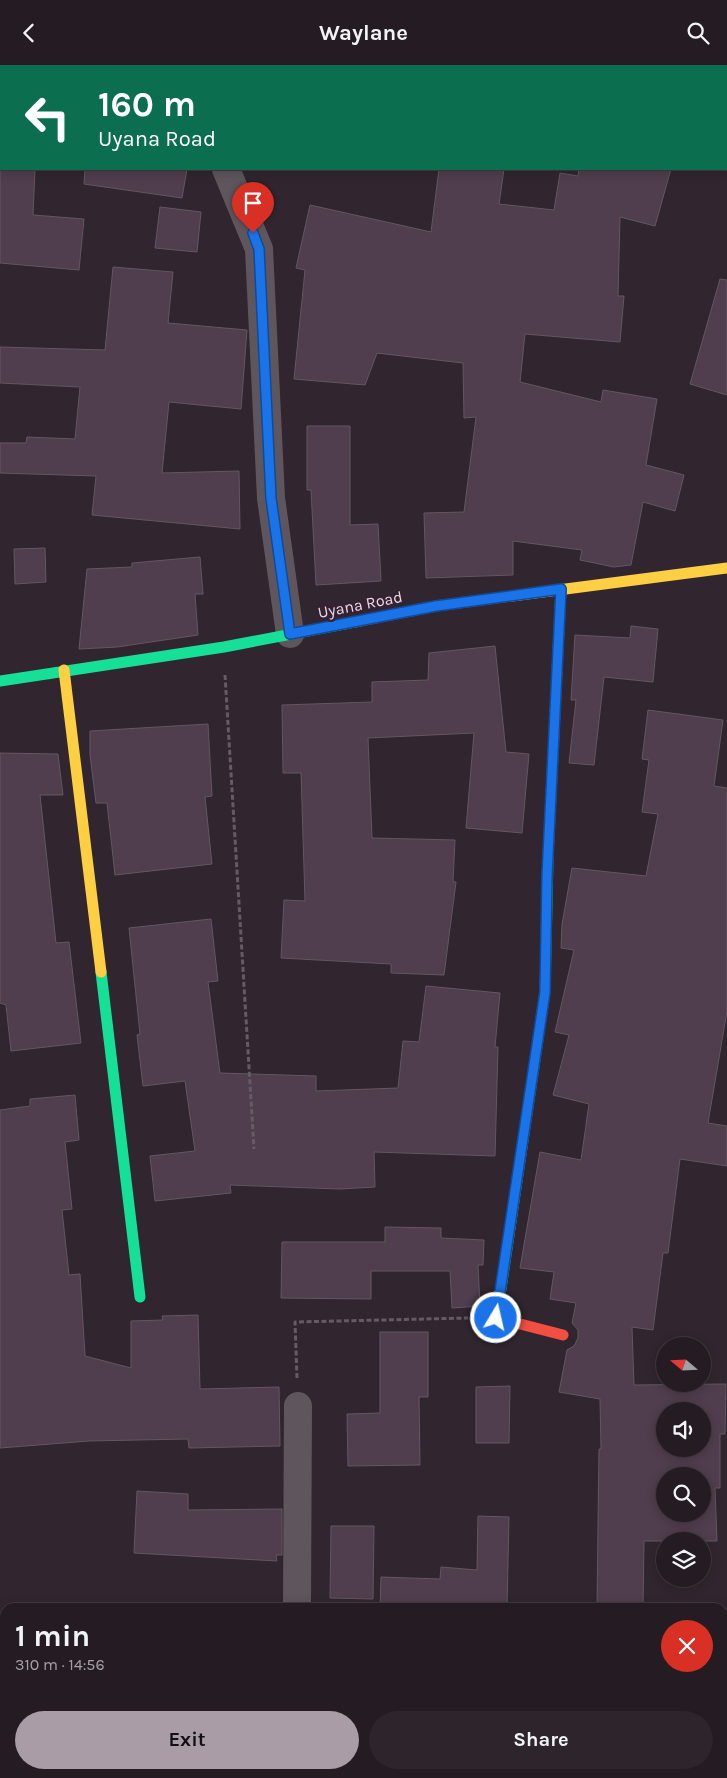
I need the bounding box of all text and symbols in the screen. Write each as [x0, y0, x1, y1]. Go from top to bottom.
icon: back [15, 19, 43, 47]
icon: search [684, 19, 712, 47]
text: Waylane [319, 20, 408, 46]
text: 160 m [98, 84, 196, 125]
icon: left [15, 85, 80, 150]
text: Uyana Road [98, 126, 216, 152]
pin [232, 182, 274, 233]
icon: arrive [239, 189, 267, 217]
street label: Uyana Road [316, 587, 404, 622]
position arrow [469, 1291, 521, 1343]
north arrow [656, 1337, 711, 1393]
map controls [656, 1337, 711, 1587]
button: sound [656, 1402, 711, 1457]
button: search [656, 1467, 711, 1522]
button: layers [656, 1532, 711, 1587]
text: 1 min [15, 1618, 90, 1654]
button: close [661, 1620, 713, 1672]
text: 310 m · 14:56 [15, 1655, 105, 1674]
button: Exit [15, 1711, 359, 1769]
button: Share [369, 1711, 713, 1769]

